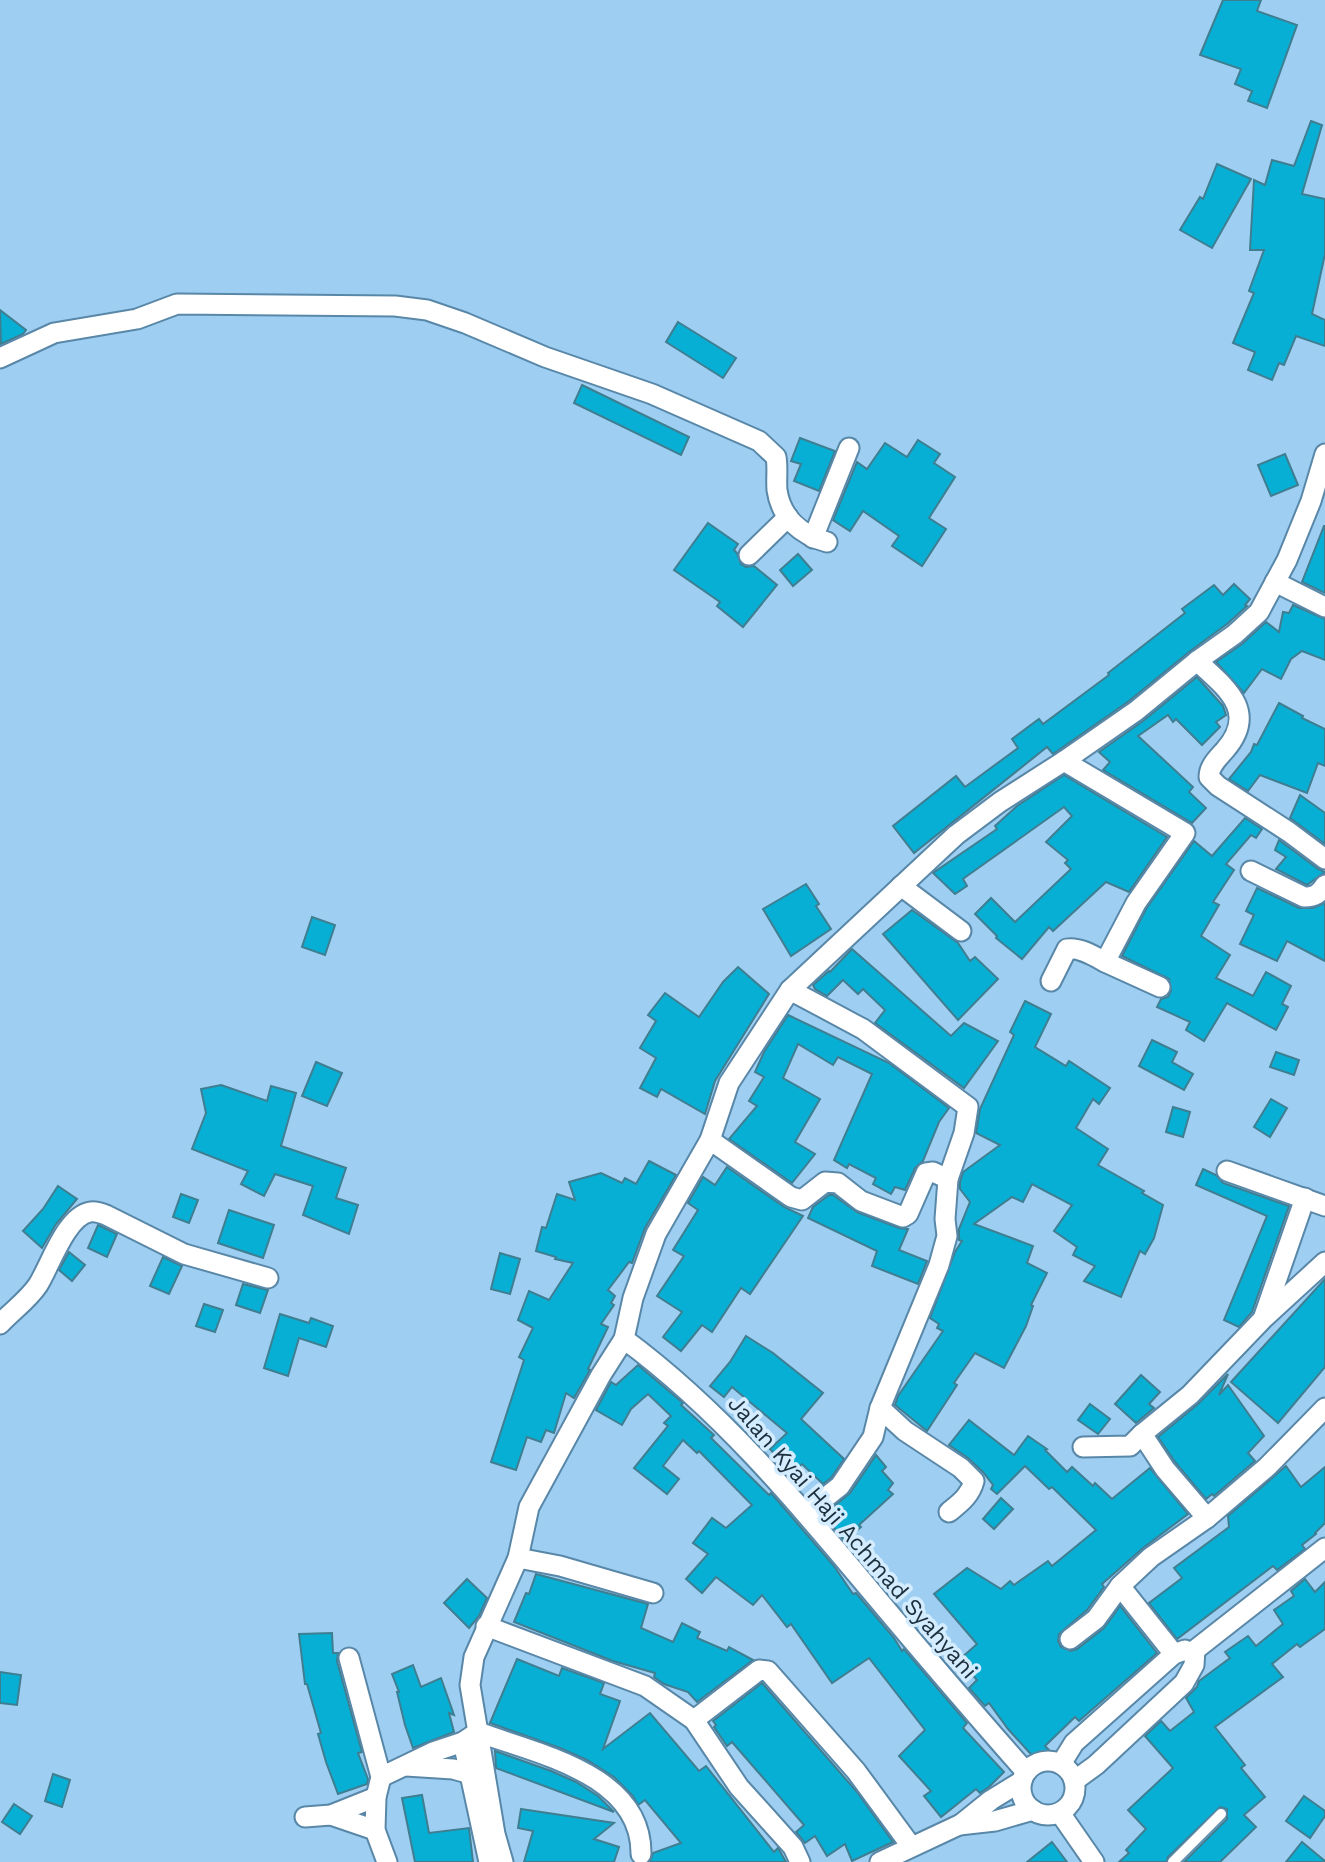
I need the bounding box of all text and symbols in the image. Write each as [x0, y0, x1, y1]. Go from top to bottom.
street label: Jalan Kyai Haji Achmad Syahyani [722, 1390, 983, 1684]

